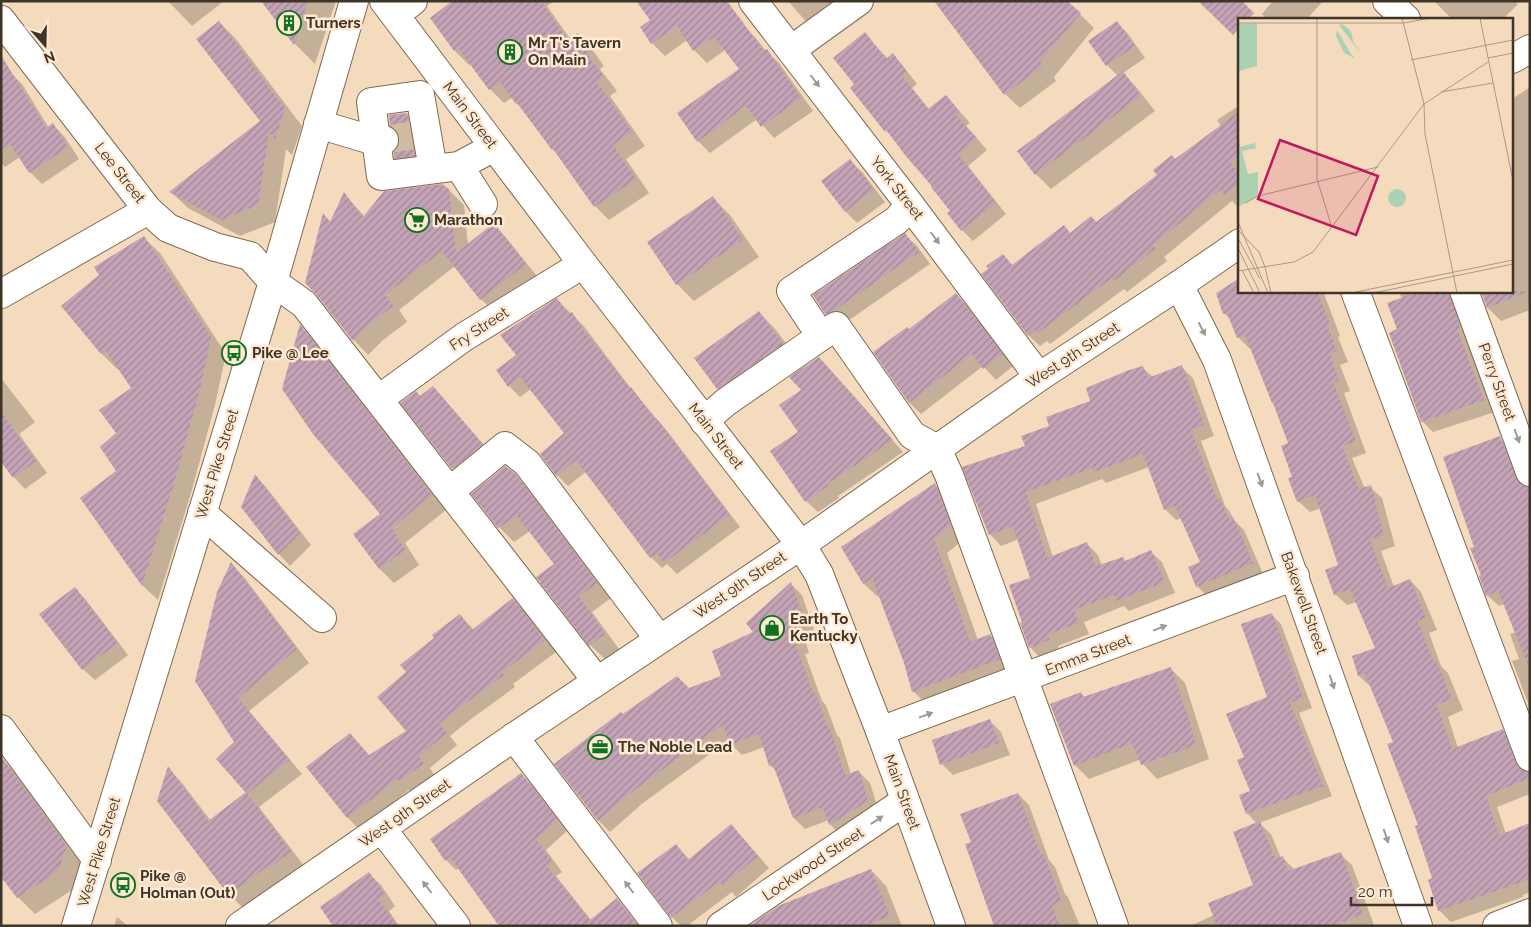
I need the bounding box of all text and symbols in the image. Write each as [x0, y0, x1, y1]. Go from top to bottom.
building icon: Turners [276, 10, 302, 36]
place label: Turners [306, 14, 361, 32]
inset map [1238, 18, 1514, 292]
north arrow [20, 20, 70, 70]
place label: Mr T's Tavern On Main [528, 34, 621, 69]
building icon: Mr T's Tavern On Main [497, 39, 523, 65]
text: N [42, 48, 57, 67]
one-way arrow [809, 74, 820, 87]
street label: Main Street [439, 78, 501, 152]
street label: Lee Street [91, 139, 149, 207]
street label: York Street [867, 153, 927, 223]
supermarket icon: Marathon [404, 207, 430, 233]
place label: Marathon [434, 211, 503, 229]
one-way arrow [930, 231, 940, 245]
street label: Fry Street [446, 303, 512, 355]
street label: West 9th Street [1023, 318, 1123, 392]
one-way arrow [1198, 321, 1206, 336]
bus stop icon: Pike @ Lee [221, 340, 247, 366]
street label: Perry Street [1475, 341, 1519, 423]
place label: Pike @ Lee [252, 344, 329, 362]
street label: Main Street [685, 399, 747, 473]
street label: West Pike Street [192, 407, 242, 521]
one-way arrow [1514, 428, 1521, 443]
one-way arrow [1256, 473, 1264, 488]
street label: West 9th Street [690, 547, 790, 623]
street label: Bakewell Street [1277, 549, 1331, 657]
place label: Earth To Kentucky [790, 610, 858, 645]
shop icon: Earth To Kentucky [759, 615, 785, 641]
one-way arrow [1153, 623, 1167, 631]
street label: Emma Street [1043, 630, 1133, 680]
one-way arrow [1329, 675, 1336, 690]
one-way arrow [918, 711, 933, 718]
office icon: The Noble Lead [587, 734, 613, 760]
place label: The Noble Lead [618, 738, 732, 756]
street label: Main Street [880, 752, 924, 832]
street label: West 9th Street [356, 775, 454, 851]
street label: West Pike Street [74, 795, 124, 909]
one-way arrow [871, 815, 884, 825]
street label: Lockwood Street [759, 823, 867, 905]
one-way arrow [1383, 828, 1391, 843]
place label: Pike @ Holman (Out) [140, 867, 236, 902]
bus stop icon: Pike @ Holman (Out) [110, 872, 136, 898]
scale bar [1351, 874, 1432, 906]
one-way arrow [421, 881, 432, 894]
one-way arrow [623, 881, 634, 894]
text: 20 m [1358, 883, 1393, 901]

